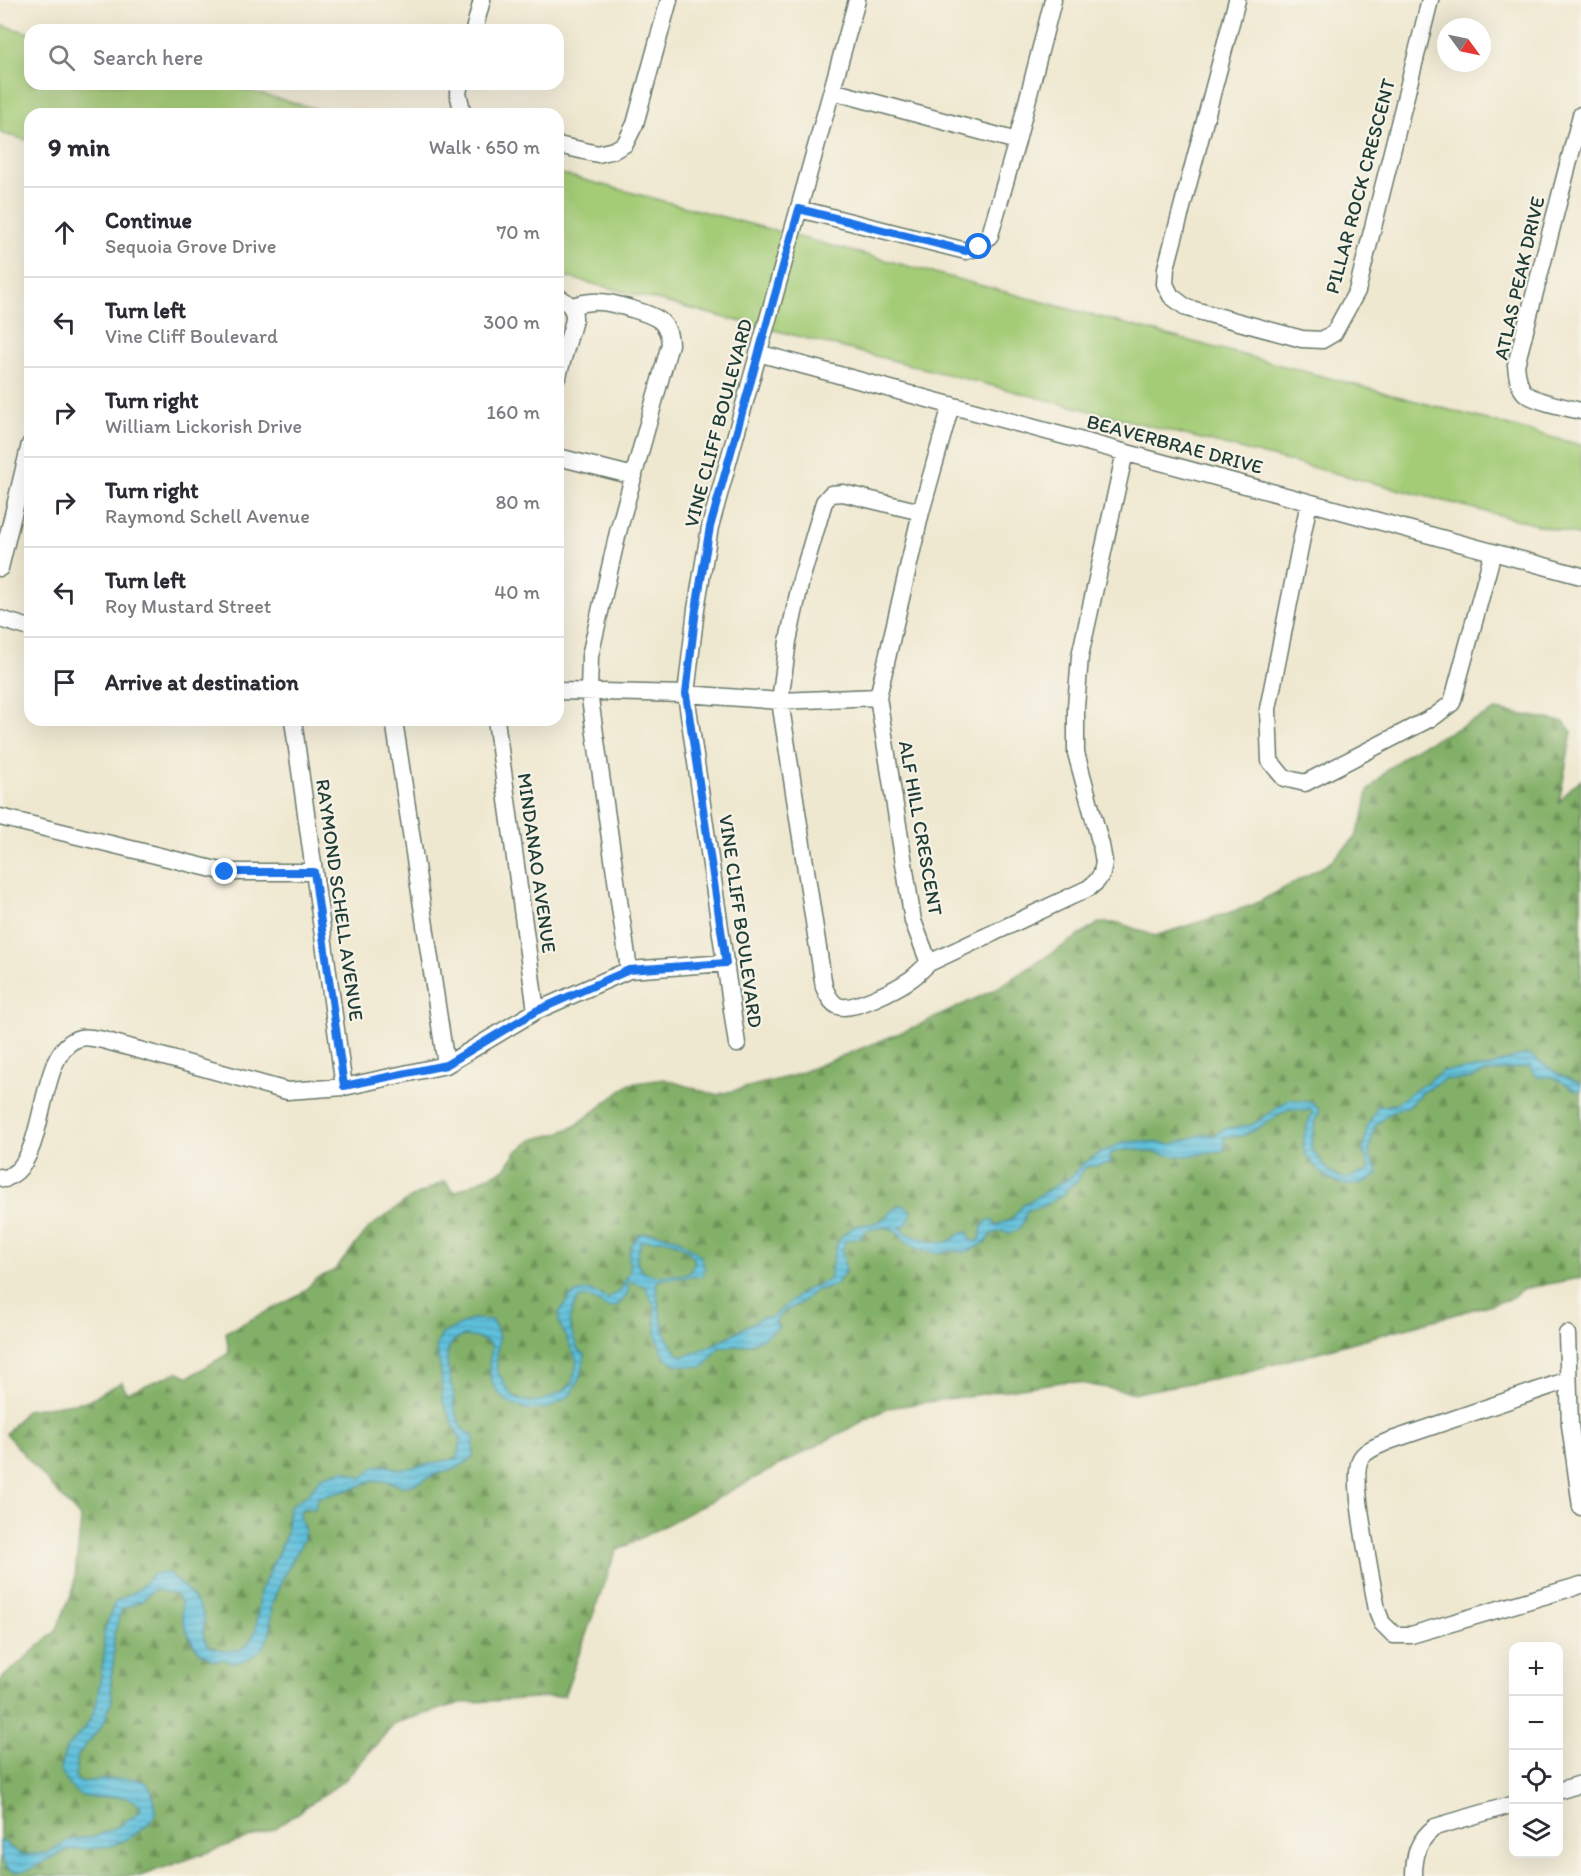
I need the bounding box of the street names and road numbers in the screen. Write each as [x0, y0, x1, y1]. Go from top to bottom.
street label: PILLAR ROCK CRESCENT [1320, 76, 1400, 296]
street label: ATLAS PEAK DRIVE [1489, 194, 1549, 362]
street label: VINE CLIFF BOULEVARD [679, 316, 757, 530]
street label: BEAVERBRAE DRIVE [1084, 409, 1266, 479]
street label: ALF HILL CRESCENT [894, 739, 948, 917]
street label: MINDANAO AVENUE [512, 771, 562, 955]
street label: RAYMOND SCHELL AVENUE [311, 777, 369, 1023]
street label: VINE CLIFF BOULEVARD [714, 813, 768, 1029]

